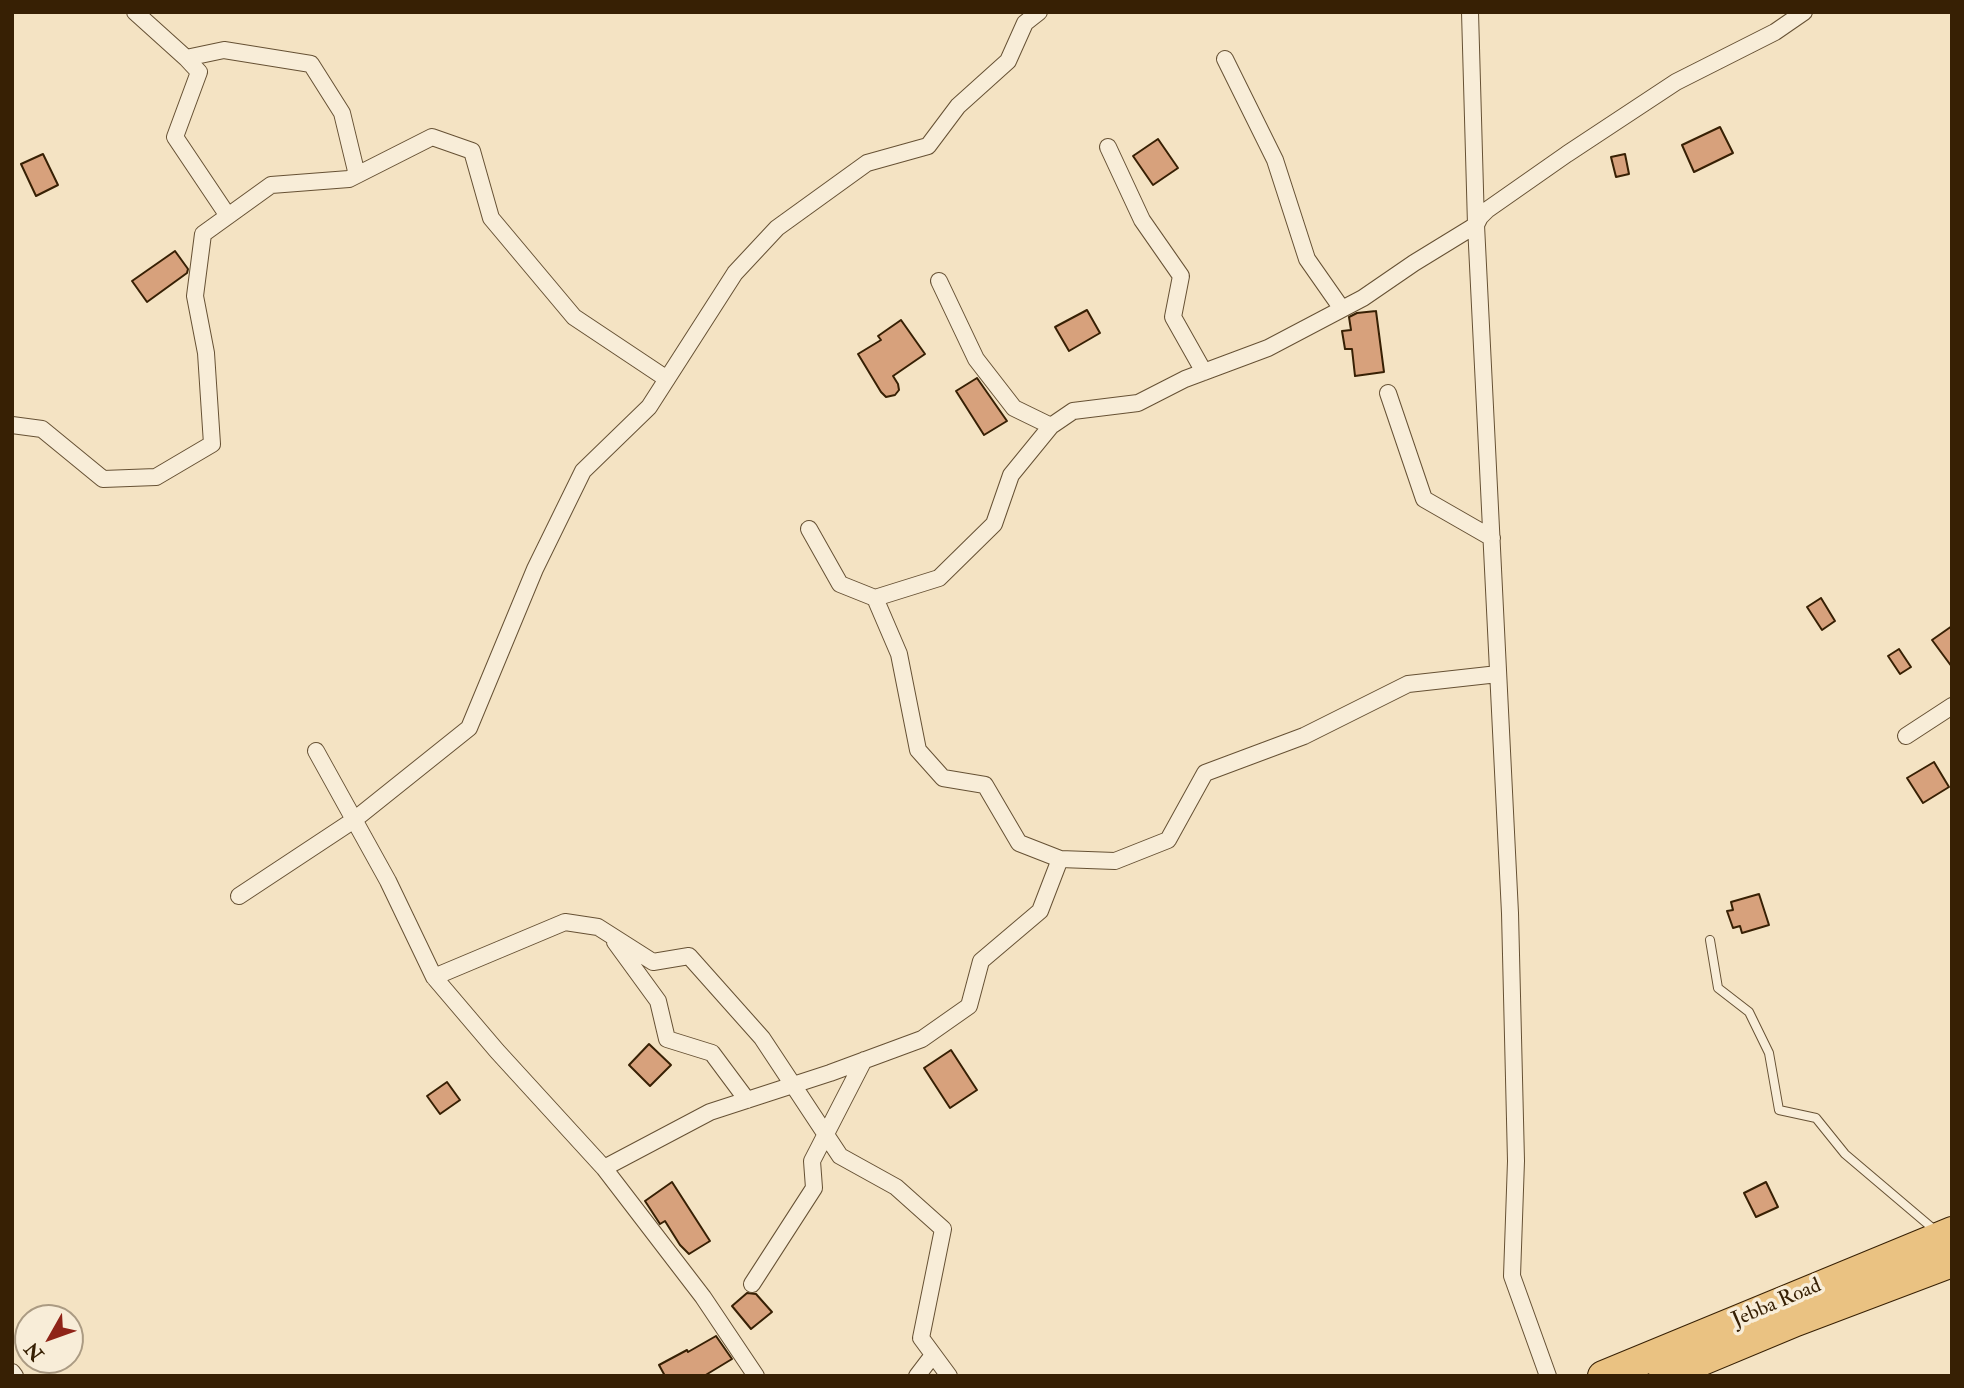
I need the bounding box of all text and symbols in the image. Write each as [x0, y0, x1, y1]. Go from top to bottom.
street label: Jebba Road [1729, 1274, 1825, 1334]
north arrow [14, 1304, 84, 1374]
text: N [20, 1337, 49, 1365]

